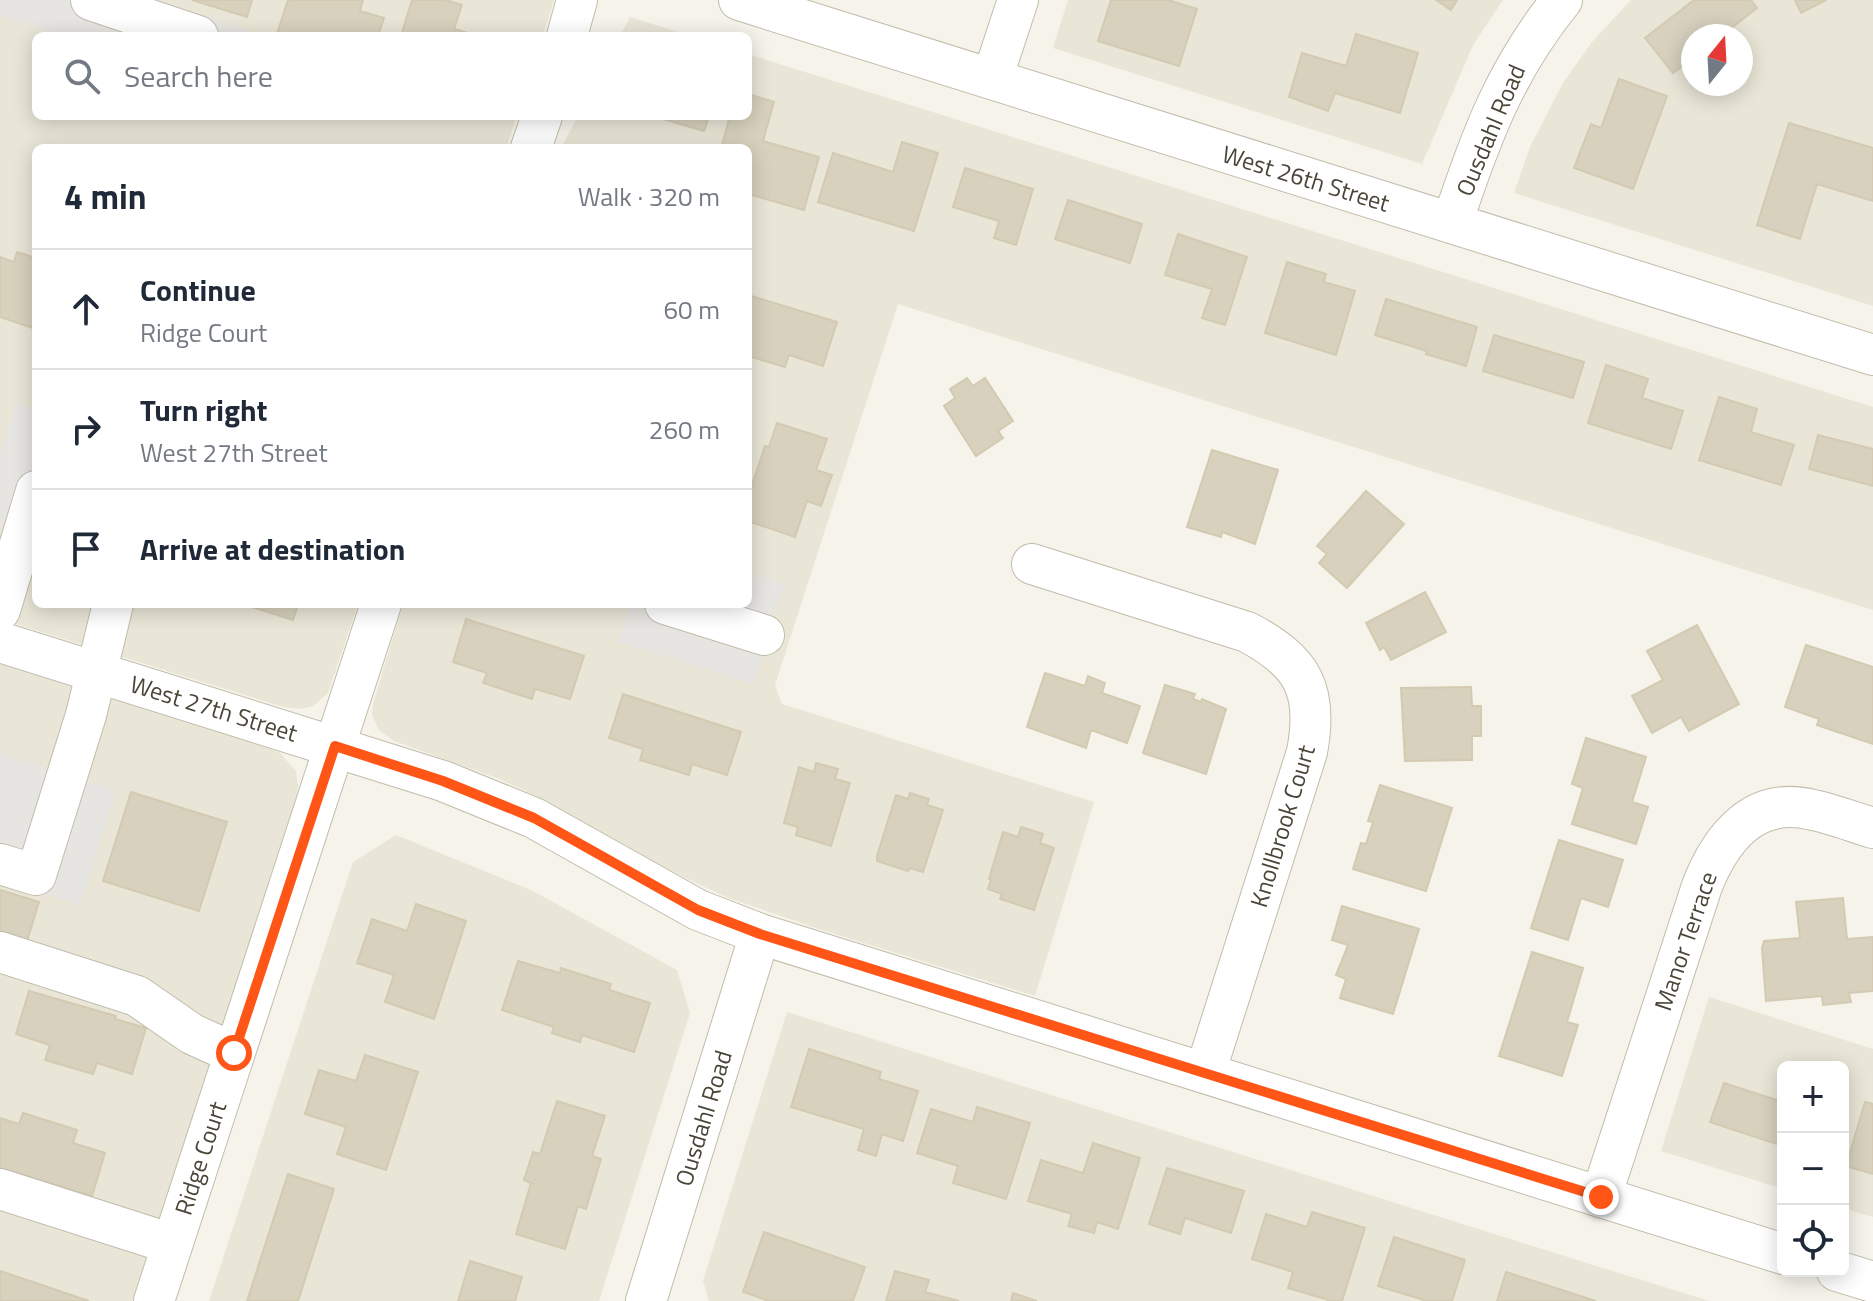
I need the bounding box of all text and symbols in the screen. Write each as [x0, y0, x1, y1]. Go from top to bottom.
north arrow [1681, 24, 1753, 96]
search box [32, 32, 752, 120]
text: Search here [124, 53, 273, 99]
icon: search [60, 54, 104, 98]
street label: Ousdahl Road [1446, 58, 1534, 202]
street label: West 26th Street [1218, 135, 1395, 221]
text: 4 min [64, 170, 147, 222]
text: Walk · 320 m [578, 177, 720, 216]
text: Continue [140, 267, 256, 313]
icon: ahead [64, 287, 108, 331]
text: 60 m [663, 290, 720, 329]
text: Ridge Court [140, 313, 267, 352]
text: Turn right [140, 387, 268, 433]
icon: right [64, 407, 108, 451]
text: 260 m [649, 410, 720, 449]
text: West 27th Street [140, 433, 328, 472]
text: Arrive at destination [140, 526, 405, 572]
icon: arrive [64, 527, 108, 571]
street label: West 27th Street [126, 665, 303, 751]
street label: Knollbrook Court [1240, 740, 1324, 912]
street label: Manor Terrace [1644, 867, 1726, 1015]
route start [216, 1035, 252, 1071]
street label: Ousdahl Road [665, 1046, 741, 1190]
map controls [1777, 1061, 1849, 1277]
button: + [1777, 1061, 1849, 1133]
street label: Ridge Court [165, 1096, 235, 1219]
button: − [1777, 1133, 1849, 1205]
route end [1583, 1179, 1619, 1215]
button: locate [1777, 1205, 1849, 1277]

